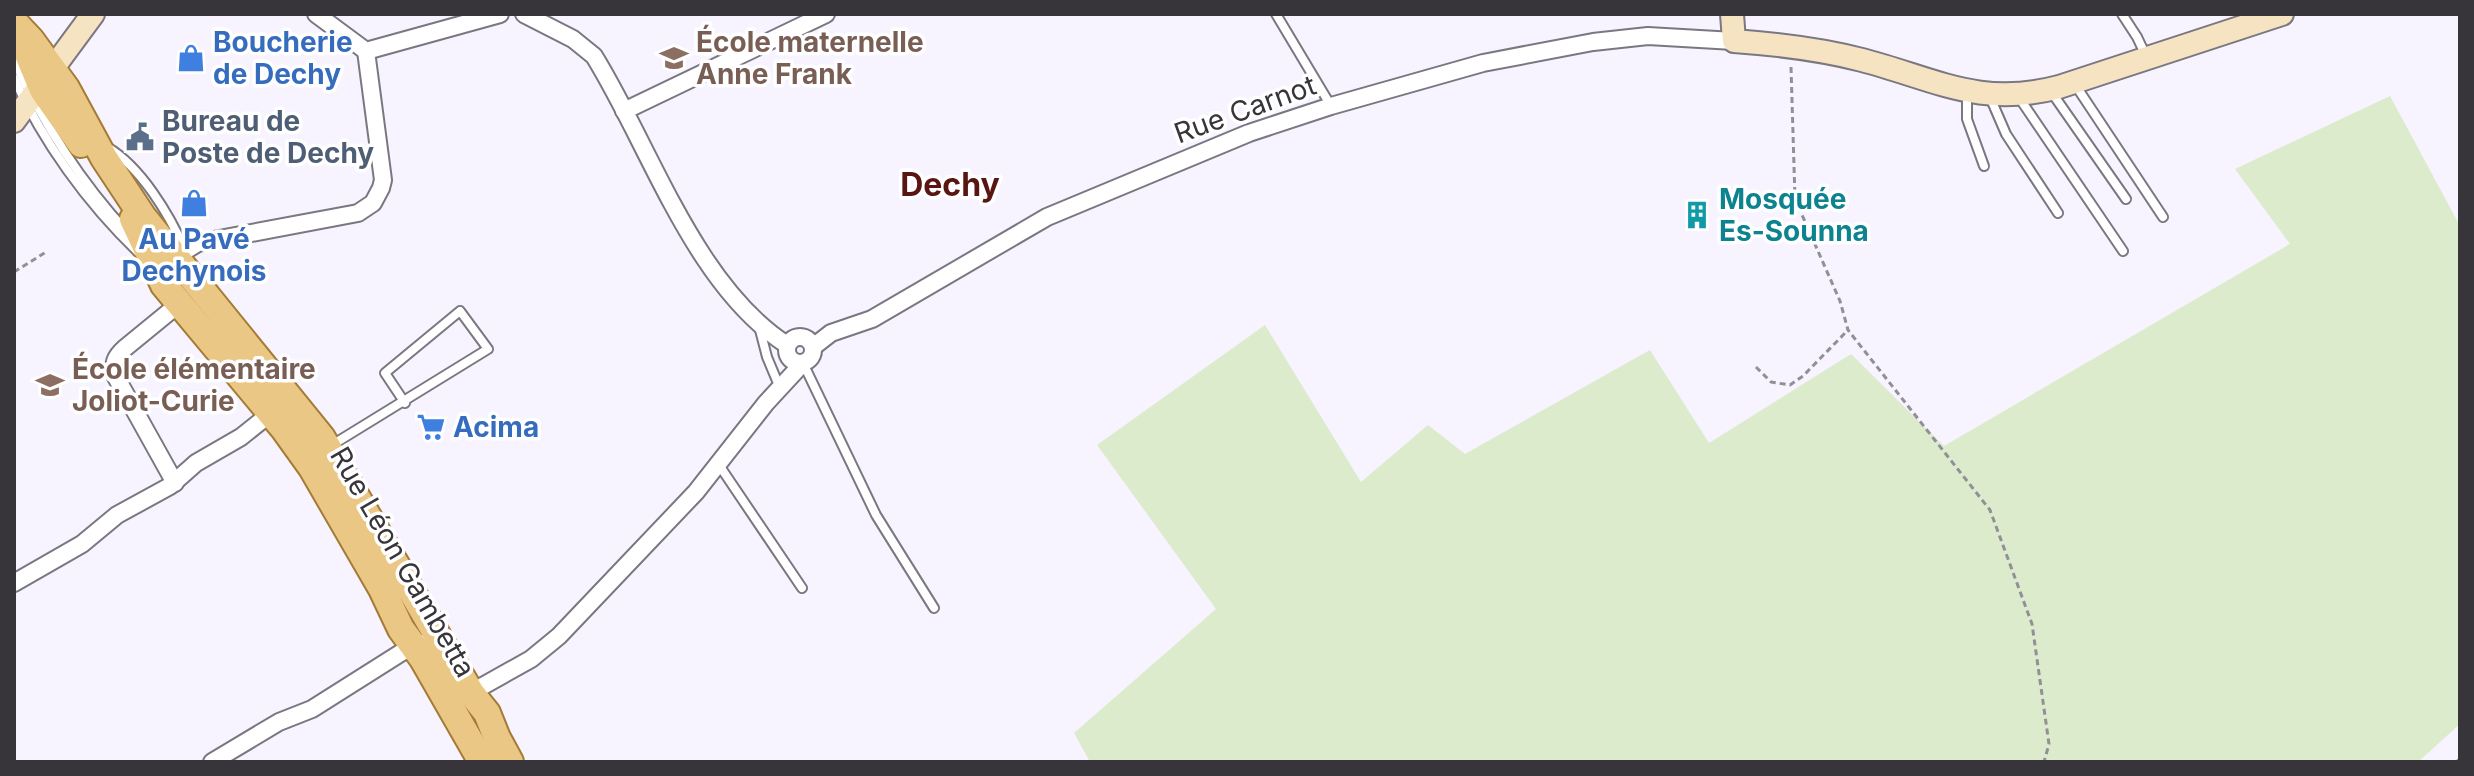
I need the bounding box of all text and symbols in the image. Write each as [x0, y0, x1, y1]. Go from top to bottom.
place label: École maternelle Anne Frank [696, 24, 924, 91]
place label: Boucherie de Dechy [213, 25, 353, 91]
shop icon: Boucherie de Dechy [176, 43, 206, 73]
school or university icon: École maternelle Anne Frank [659, 43, 689, 73]
street label: Rue Carnot [1169, 68, 1321, 150]
place label: Bureau de Poste de Dechy [162, 104, 374, 170]
public building icon: Bureau de Poste de Dechy [125, 122, 155, 152]
district label: Dechy [900, 165, 1000, 204]
place label: Mosquée Es-Sounna [1719, 182, 1869, 248]
shop icon: Au Pavé Dechynois [179, 188, 209, 218]
building icon: Mosquée Es-Sounna [1682, 200, 1712, 230]
place label: Au Pavé Dechynois [121, 222, 267, 288]
place label: École élémentaire Joliot-Curie [72, 351, 316, 418]
school or university icon: École élémentaire Joliot-Curie [35, 370, 65, 400]
place label: Acima [453, 410, 539, 444]
supermarket icon: Acima [416, 412, 446, 442]
street label: Rue Léon Gambetta [323, 441, 483, 683]

